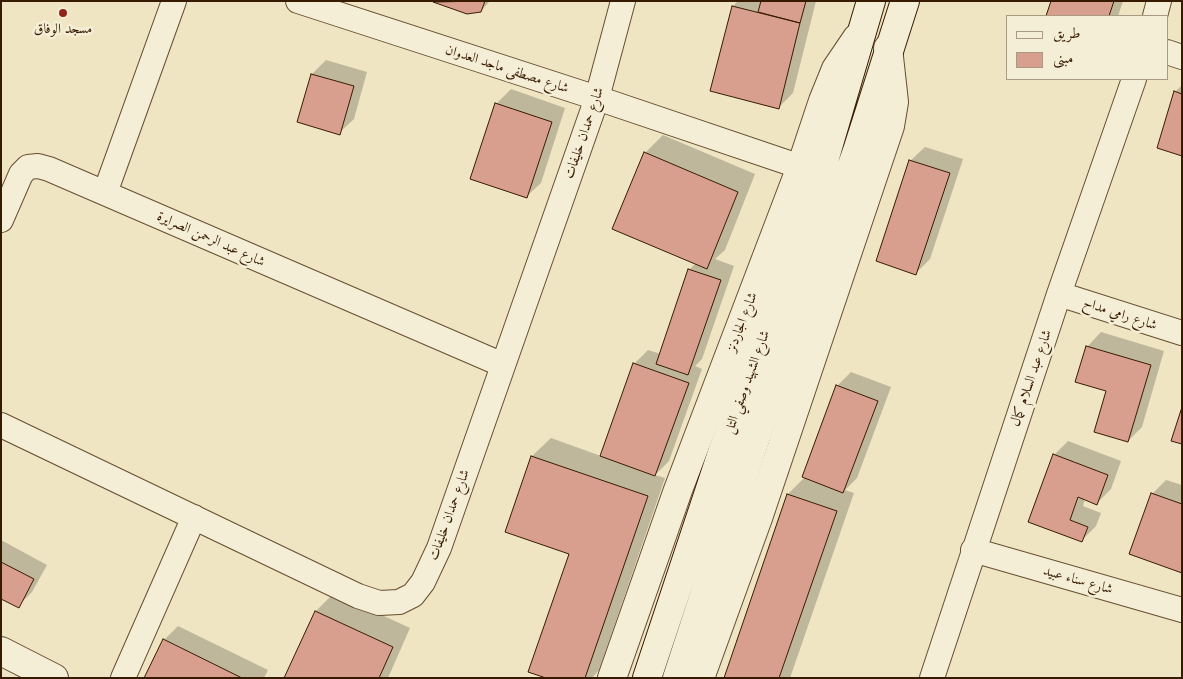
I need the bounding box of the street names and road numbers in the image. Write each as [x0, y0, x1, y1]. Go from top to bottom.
street label: شارع مصطفى ماجد العدوان [443, 41, 571, 97]
street label: شارع حمدان خليفات [560, 85, 608, 181]
street label: شارع عبد الرحمن الصرايرة [154, 208, 268, 270]
street label: شارع الجاردنز [723, 290, 761, 354]
street label: شارع رامي مداح [1081, 294, 1159, 334]
street label: شارع عبد السلام كمال [1007, 327, 1055, 429]
street label: شارع الشهيد وصفي التل [721, 328, 773, 436]
street label: شارع حمدان خليفات [425, 467, 473, 563]
street label: شارع سناء عبيد [1041, 562, 1115, 598]

